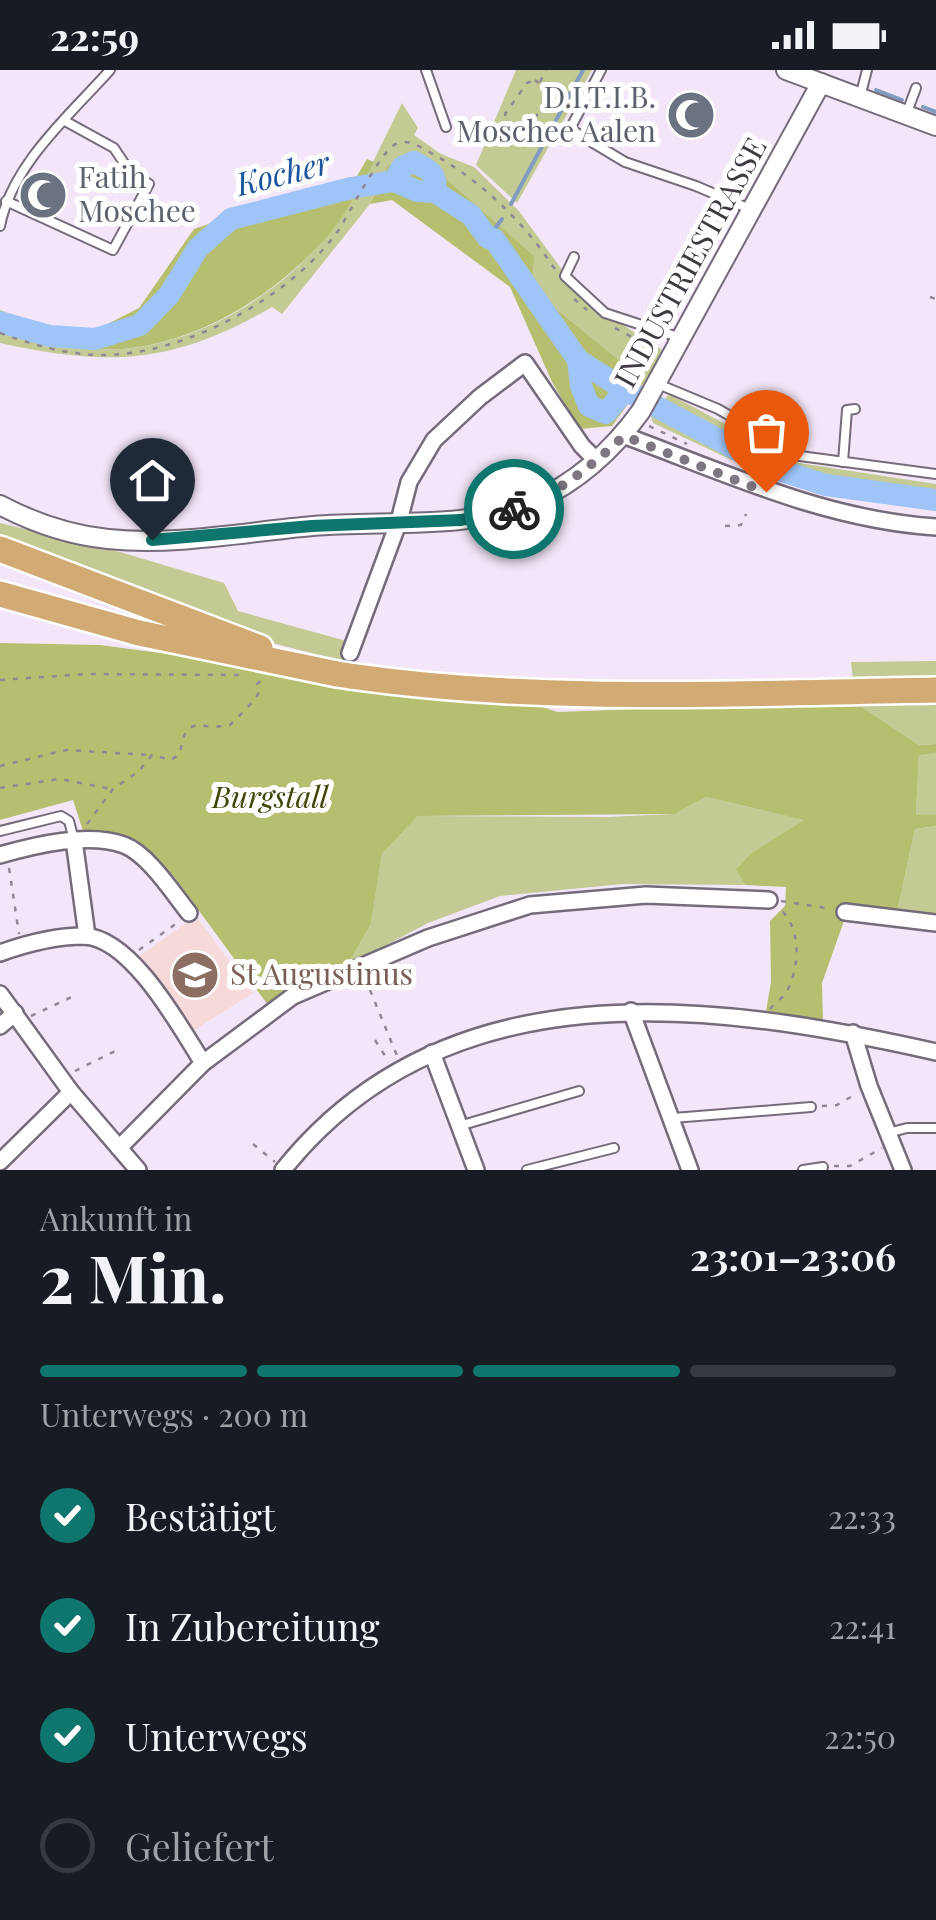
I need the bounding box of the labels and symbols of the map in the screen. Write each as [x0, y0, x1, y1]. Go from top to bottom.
place label: D.I.T.I.B. Moschee Aalen [456, 76, 656, 150]
mosque icon: D.I.T.I.B. Moschee Aalen [665, 89, 717, 141]
street label: INDUSTRIESTRASSE [604, 130, 775, 394]
water label: Kocher [229, 139, 335, 204]
place label: Fatih Moschee [78, 156, 196, 230]
mosque icon: Fatih Moschee [17, 169, 69, 221]
pin [724, 390, 809, 493]
pin [110, 438, 195, 541]
courier [464, 459, 564, 559]
park label: Burgstall [211, 776, 330, 816]
school or university icon: St Augustinus [169, 949, 221, 1001]
place label: St Augustinus [230, 953, 413, 993]

